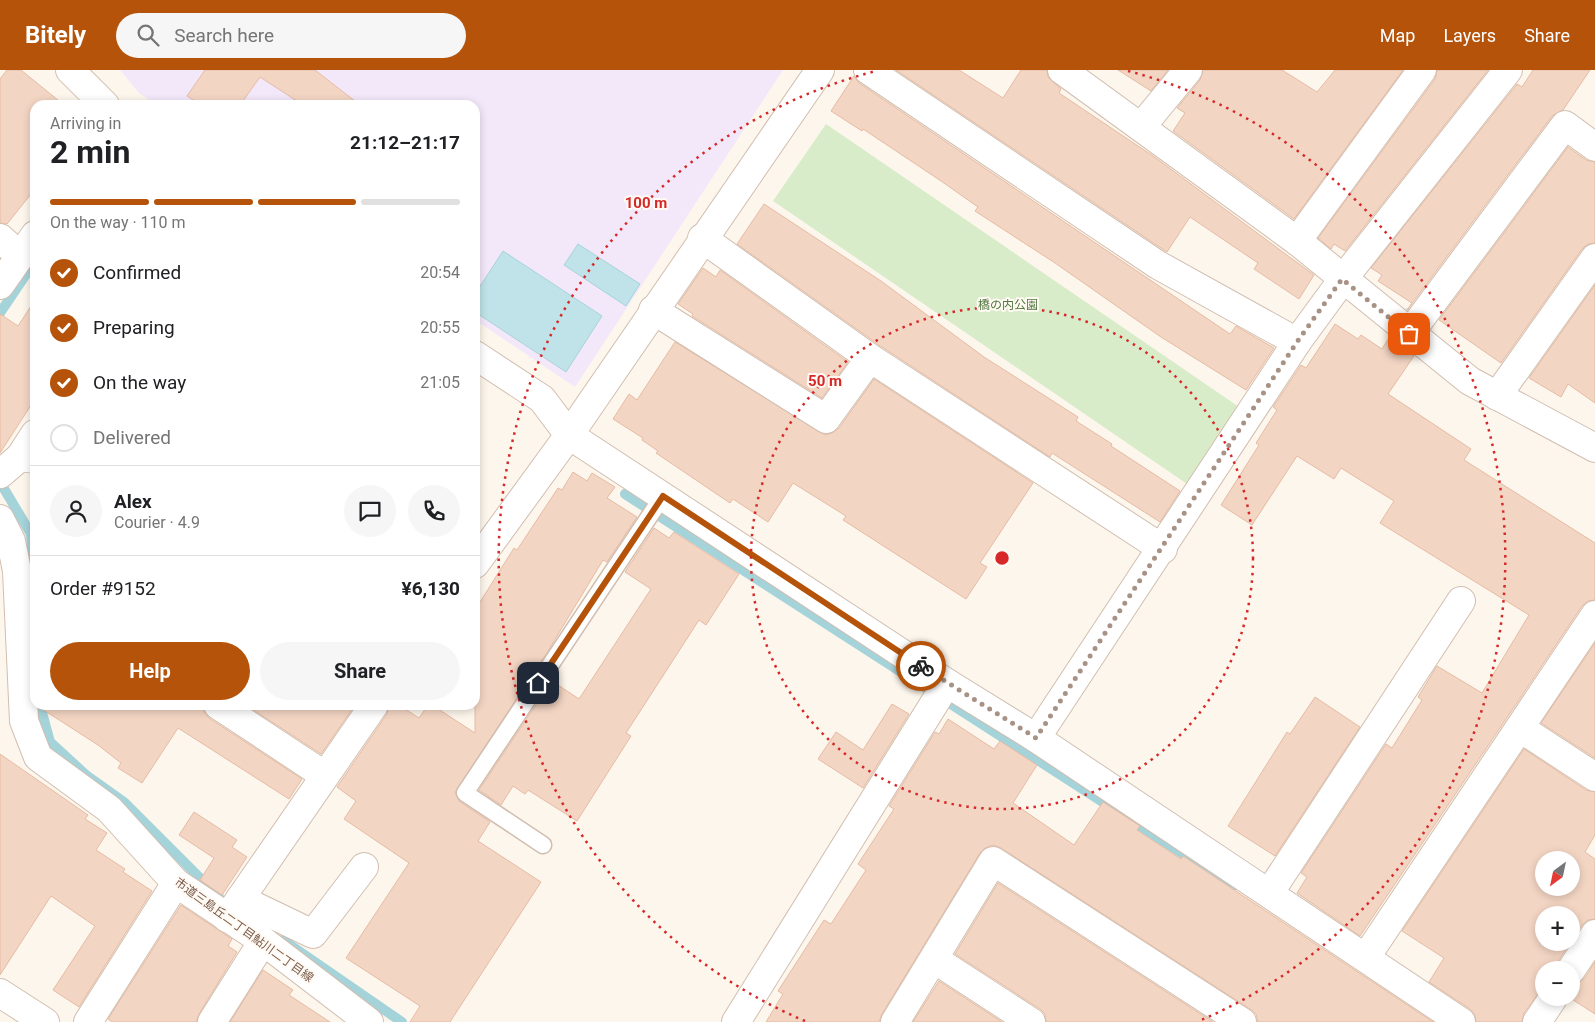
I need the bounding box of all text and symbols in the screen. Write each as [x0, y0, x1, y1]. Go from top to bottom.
search box [116, 13, 466, 58]
text: Bitely [25, 21, 86, 49]
icon: search [134, 21, 162, 49]
text: Search here [174, 24, 274, 47]
text: Map [1380, 25, 1415, 46]
text: Layers [1443, 25, 1496, 46]
text: Share [1524, 25, 1570, 46]
text: Arriving in [50, 114, 121, 133]
text: 21:12–21:17 [350, 131, 460, 154]
text: 2 min [50, 133, 130, 171]
text: 100 m [625, 194, 667, 212]
text: On the way · 110 m [50, 213, 186, 232]
icon: check [50, 259, 78, 287]
text: Confirmed [93, 261, 181, 284]
text: 20:54 [420, 263, 460, 282]
park label: 橋の内公園 [978, 298, 1038, 312]
pin [1388, 313, 1430, 355]
icon: check [50, 314, 78, 342]
text: Preparing [93, 316, 175, 339]
text: 20:55 [420, 318, 460, 337]
icon: bag [1395, 320, 1423, 348]
icon: check [50, 369, 78, 397]
text: On the way [93, 371, 186, 394]
text: 50 m [808, 372, 842, 390]
text: 21:05 [420, 373, 460, 392]
text: Delivered [93, 426, 171, 449]
button: person [50, 485, 102, 537]
button: chat [344, 485, 396, 537]
button: phone [408, 485, 460, 537]
text: Alex [114, 490, 152, 513]
text: Courier · 4.9 [114, 513, 200, 532]
centre of rings [993, 549, 1011, 567]
text: Order #9152 [50, 577, 156, 600]
text: ¥6,130 [402, 577, 460, 600]
courier [896, 641, 946, 691]
button: Help [50, 642, 250, 700]
button: Share [260, 642, 460, 700]
icon: bike [907, 652, 935, 680]
pin [517, 662, 559, 704]
icon: home [524, 669, 552, 697]
north arrow [1535, 851, 1580, 896]
map controls [1535, 851, 1580, 1006]
street label: 市道三島丘二丁目鮎川二丁目線 [172, 875, 316, 985]
button: + [1535, 906, 1580, 951]
button: − [1535, 961, 1580, 1006]

